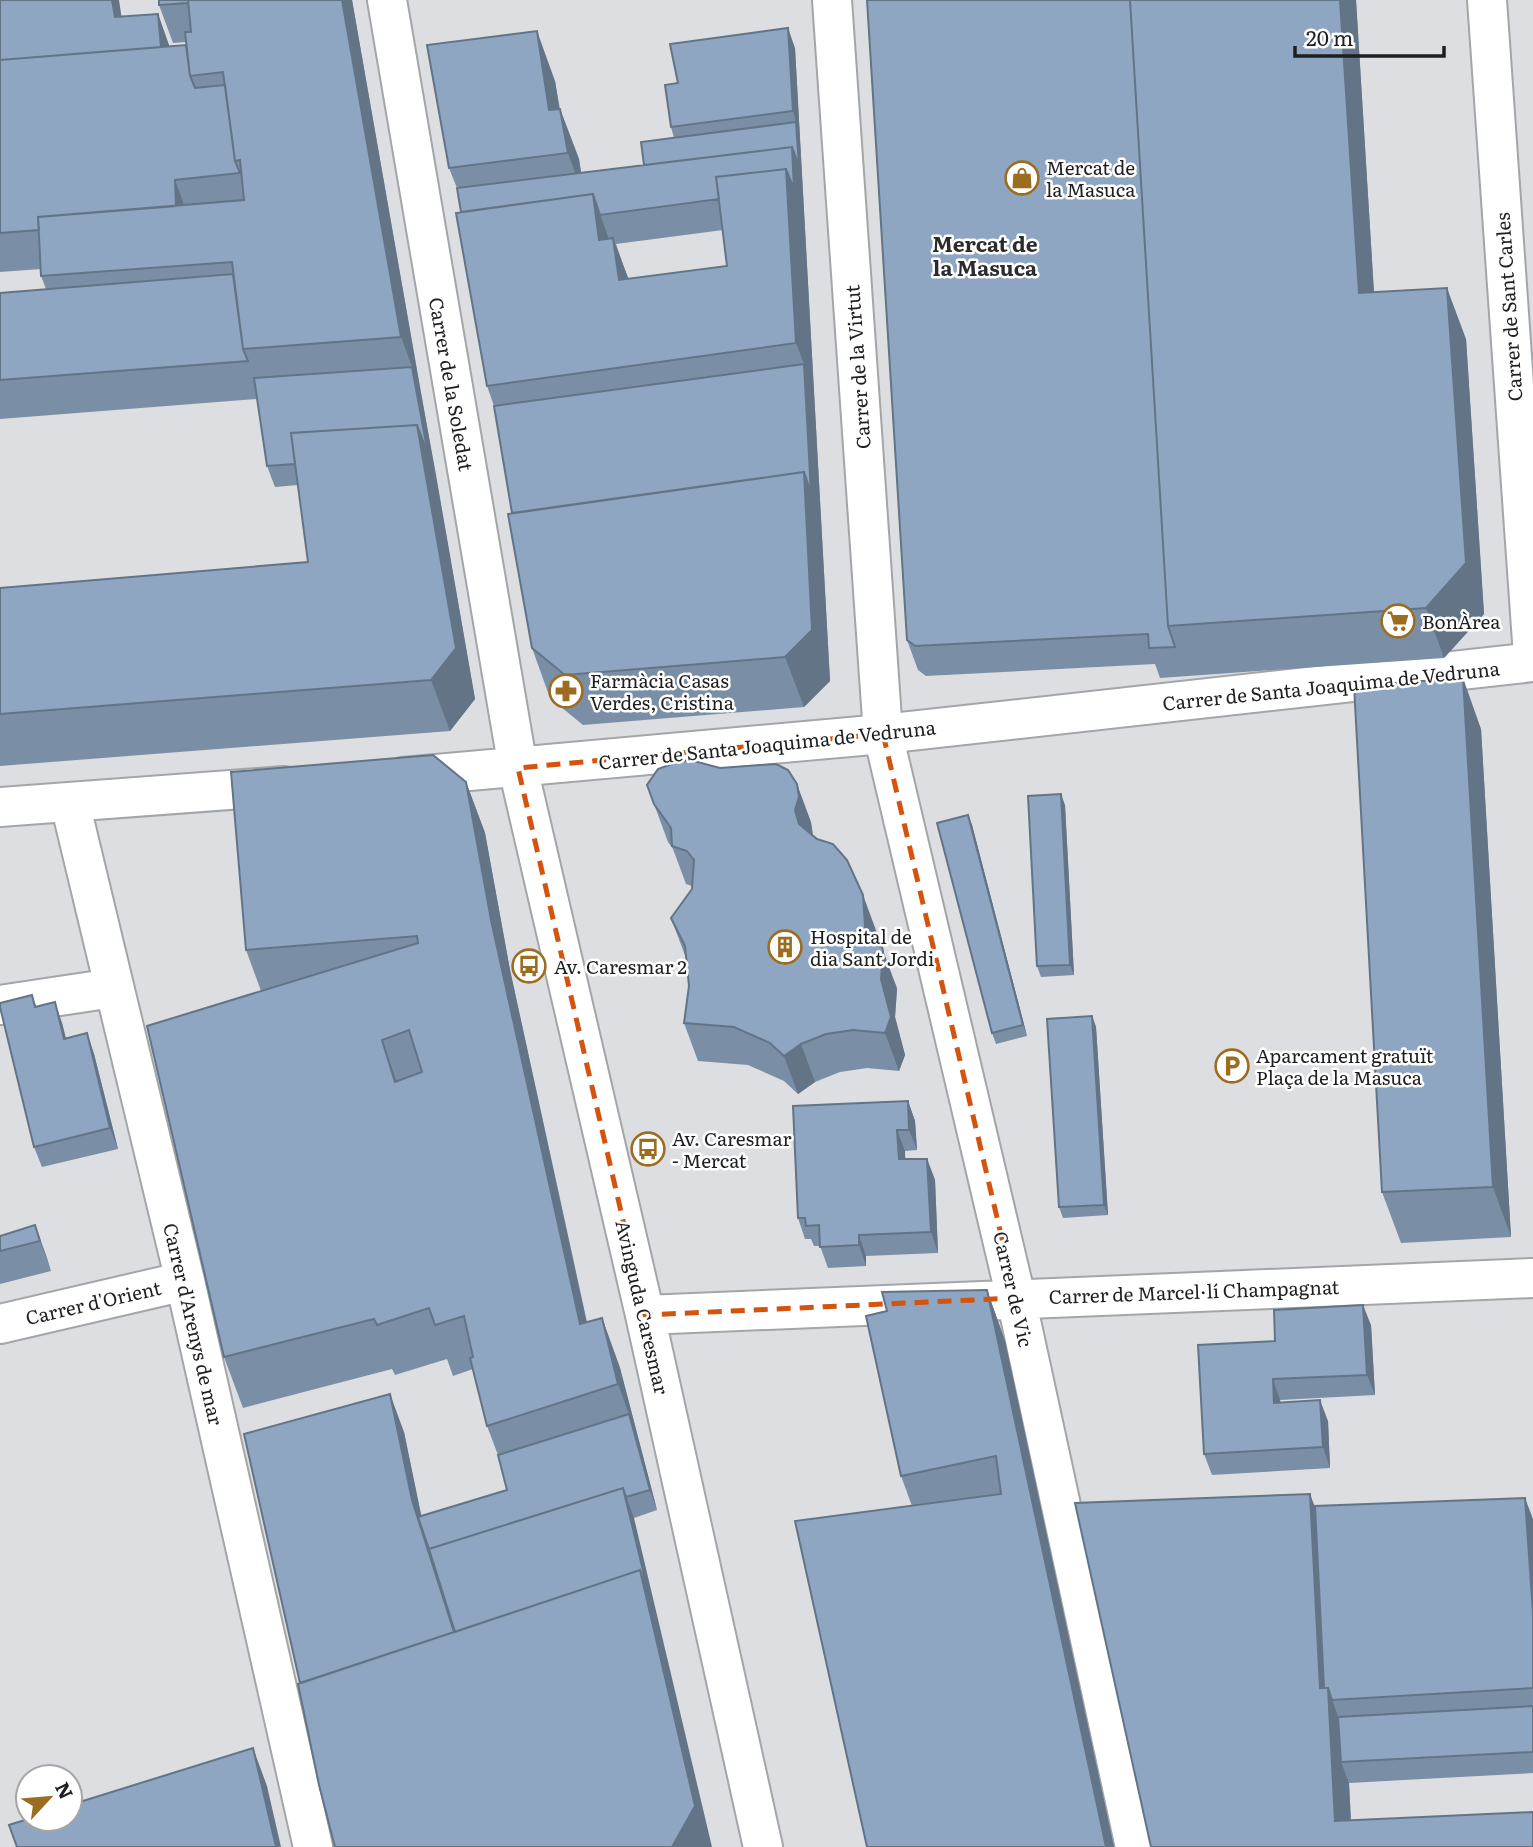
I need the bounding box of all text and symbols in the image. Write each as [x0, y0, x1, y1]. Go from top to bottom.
scale bar [1295, 14, 1444, 58]
text: 20 m [1306, 21, 1353, 52]
place label: Mercat de la Masuca [1046, 153, 1136, 203]
shop icon: Mercat de la Masuca [1003, 159, 1041, 197]
street label: Carrer de Sant Carles [1487, 211, 1529, 402]
district label: Mercat de la Masuca [932, 227, 1038, 282]
street label: Carrer de la Virtut [837, 284, 877, 450]
street label: Carrer de la Soledat [423, 295, 481, 473]
supermarket icon: BonÀrea [1379, 602, 1417, 640]
place label: BonÀrea [1422, 607, 1501, 635]
street label: Carrer de Santa Joaquima de Vedruna [1161, 653, 1502, 717]
place label: Farmàcia Casas Verdes, Cristina [590, 666, 735, 716]
pharmacy icon: Farmàcia Casas Verdes, Cristina [547, 672, 585, 710]
street label: Carrer de Santa Joaquima de Vedruna [597, 712, 938, 776]
place label: Hospital de dia Sant Jordi [810, 922, 934, 972]
building icon: Hospital de dia Sant Jordi [766, 928, 804, 966]
bus stop icon: Av. Caresmar 2 [510, 947, 548, 985]
place label: Av. Caresmar 2 [554, 952, 687, 980]
place label: Aparcament gratuït Plaça de la Masuca [1256, 1041, 1434, 1091]
parking icon: Aparcament gratuït Plaça de la Masuca [1213, 1047, 1251, 1085]
place label: Av. Caresmar - Mercat [672, 1124, 792, 1174]
bus stop icon: Av. Caresmar - Mercat [629, 1130, 667, 1168]
street label: Avinguda Caresmar [609, 1217, 677, 1397]
street label: Carrer d'Arenys de mar [157, 1220, 231, 1428]
street label: Carrer de Vic [987, 1228, 1041, 1350]
street label: Carrer de Marcel·lí Champagnat [1048, 1272, 1340, 1310]
street label: Carrer d'Orient [23, 1273, 164, 1331]
north arrow [14, 1763, 84, 1833]
text: N [49, 1777, 81, 1803]

